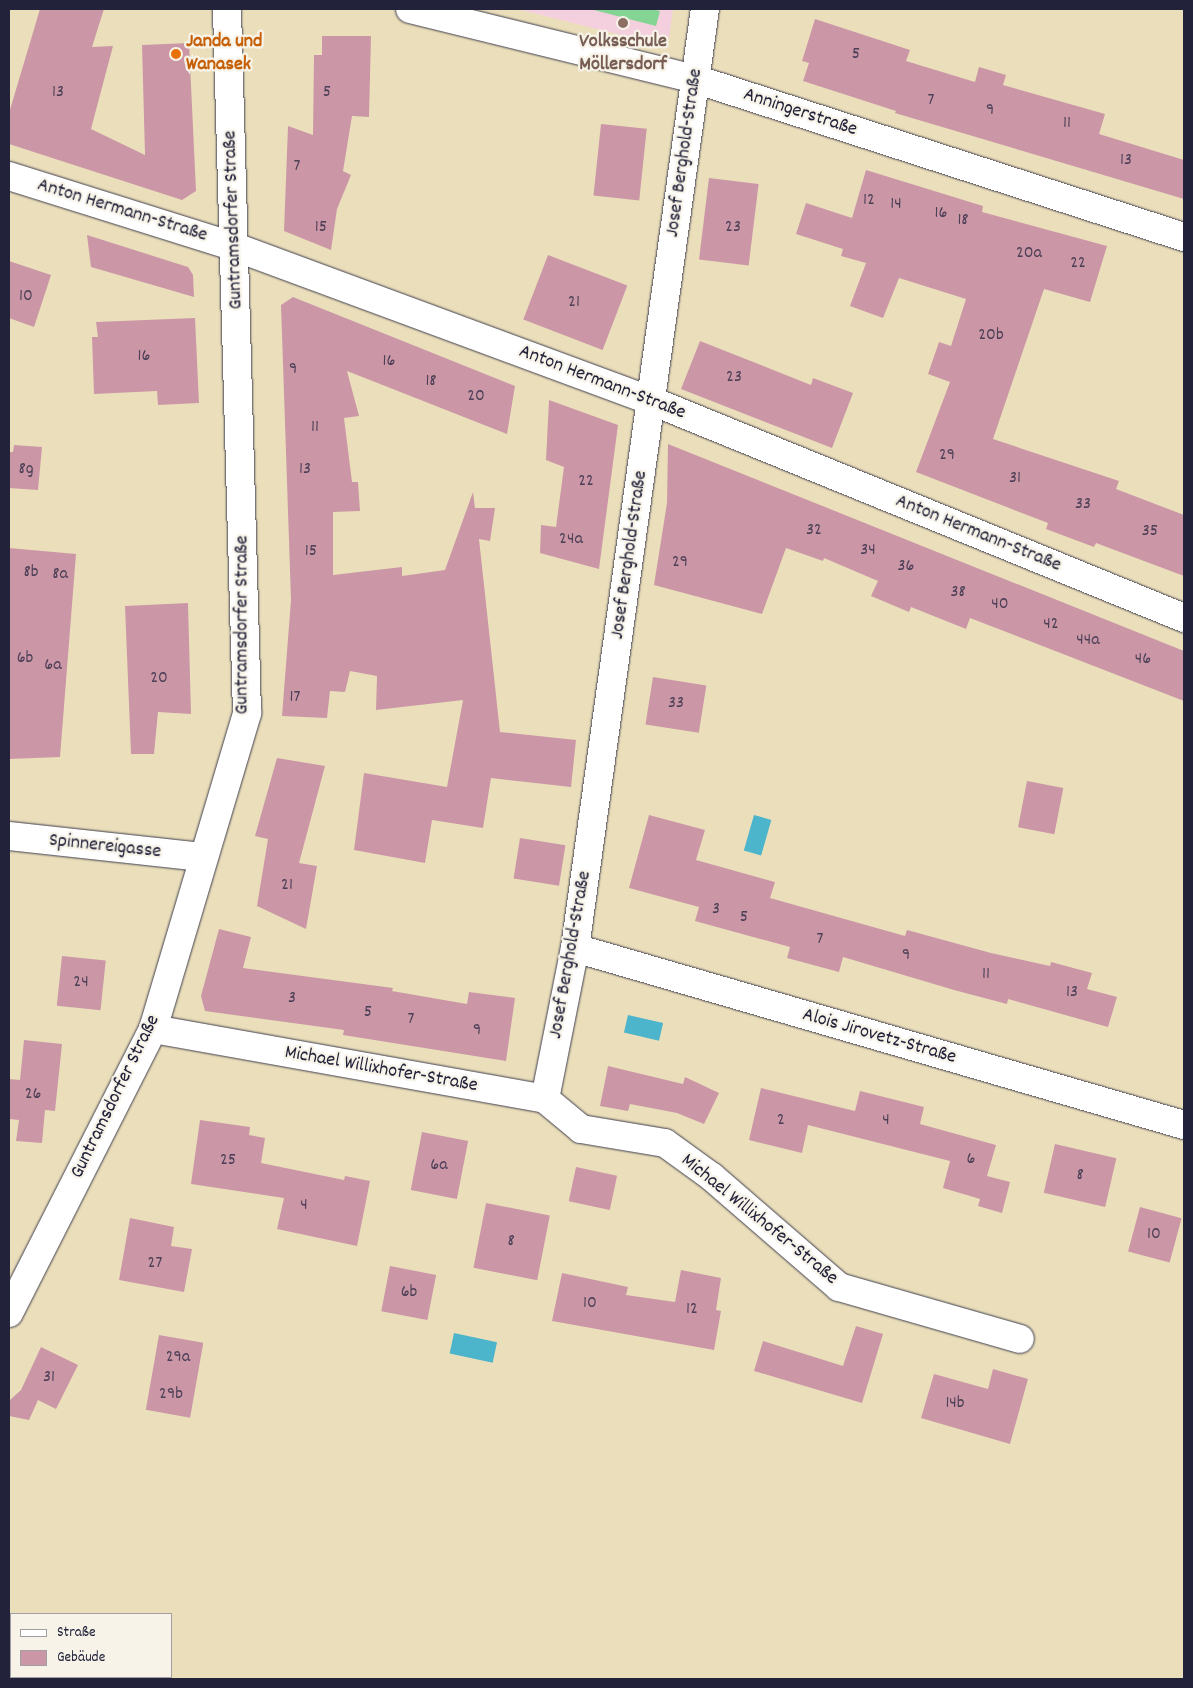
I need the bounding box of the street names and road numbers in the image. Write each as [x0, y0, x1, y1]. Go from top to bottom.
street label: Josef Berghold-Straße [661, 67, 709, 239]
street label: Anningerstraße [740, 83, 860, 143]
street label: Guntramsdorfer Straße [219, 130, 249, 310]
street label: Anton Hermann-Straße [34, 174, 210, 248]
street label: Anton Hermann-Straße [515, 340, 689, 426]
street label: Josef Berghold-Straße [606, 469, 654, 641]
street label: Anton Hermann-Straße [892, 490, 1064, 578]
street label: Guntramsdorfer Straße [231, 535, 255, 715]
street label: Spinnereigasse [48, 829, 162, 865]
street label: Josef Berghold-Straße [544, 869, 598, 1041]
street label: Alois Jirovetz-Straße [799, 1004, 959, 1070]
street label: Guntramsdorfer Straße [66, 1011, 166, 1183]
street label: Michael Willixhofer-Straße [283, 1041, 479, 1099]
street label: Michael Willixhofer-Straße [676, 1149, 842, 1291]

